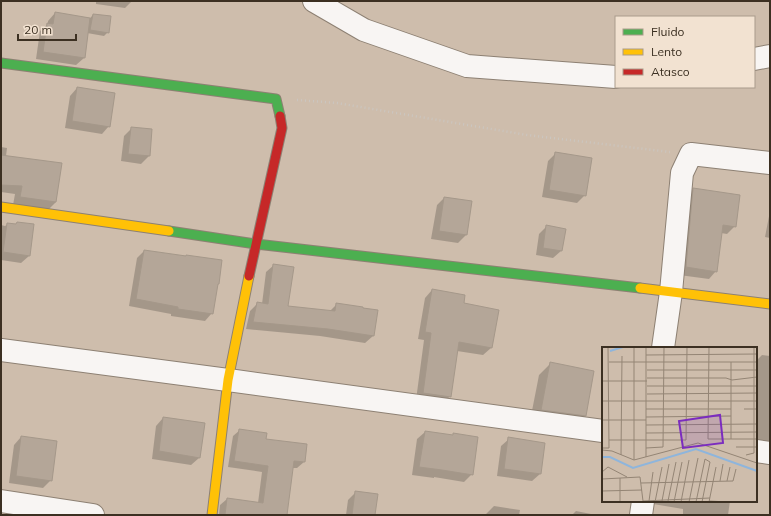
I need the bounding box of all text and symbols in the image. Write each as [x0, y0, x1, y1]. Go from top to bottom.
scale bar [18, 16, 76, 42]
legend [615, 16, 755, 88]
text: 20 m [24, 22, 52, 37]
text: Fluido [651, 24, 685, 39]
text: Lento [651, 44, 682, 59]
text: Atasco [651, 64, 690, 79]
inset map [602, 347, 757, 502]

